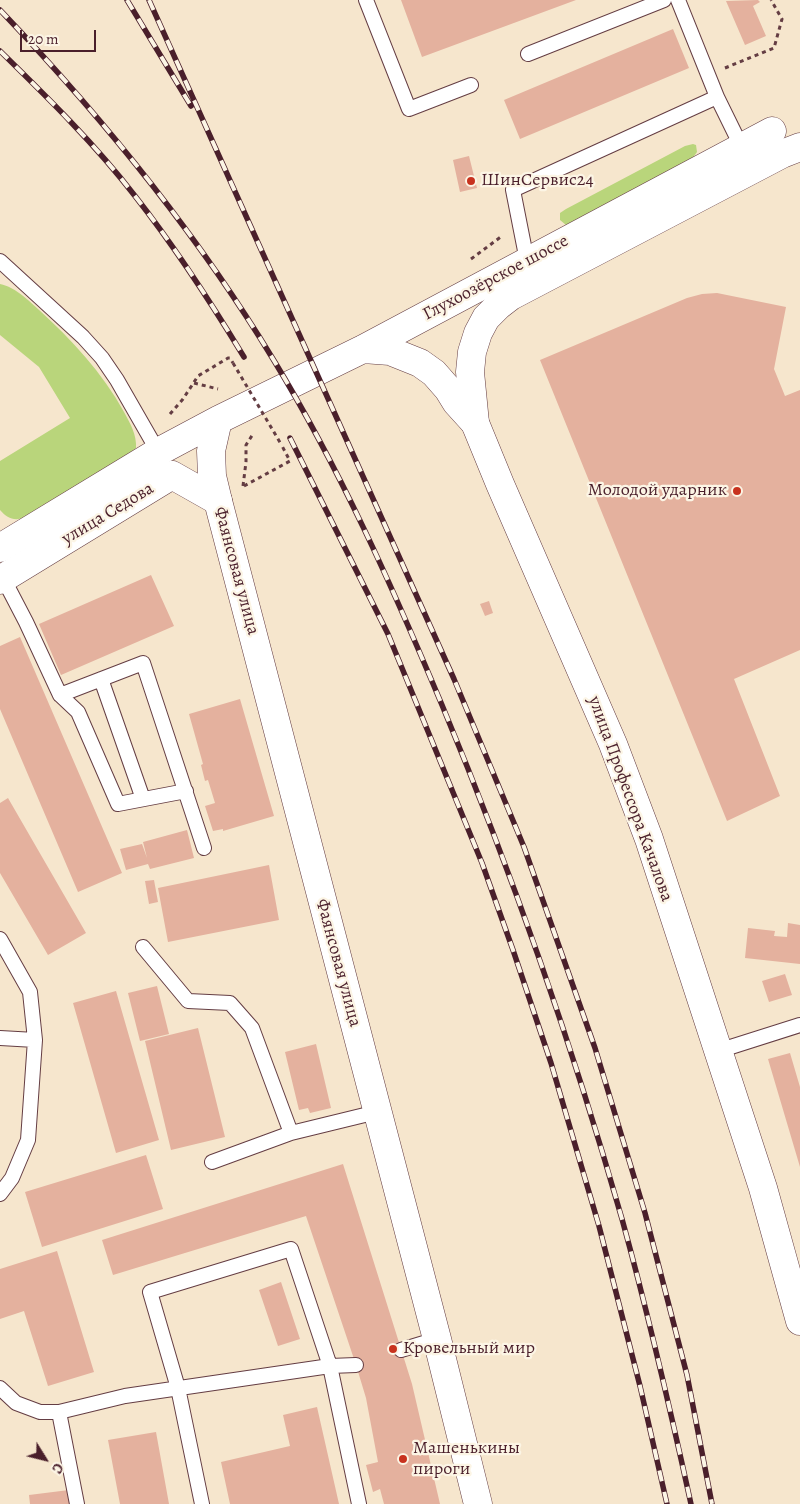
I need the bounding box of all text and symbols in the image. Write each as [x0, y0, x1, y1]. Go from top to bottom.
scale bar [22, 20, 99, 52]
text: 20 m [28, 29, 59, 49]
place label: ШинCервис24 [481, 170, 594, 192]
marker: ШинCервис24 [465, 175, 477, 187]
street label: Глухоозёрское шоссе [419, 230, 573, 326]
street label: улица Седова [58, 478, 158, 550]
place label: Молодой ударник [588, 480, 727, 502]
marker: Молодой ударник [731, 485, 743, 497]
street label: Фаянсовая улица [209, 505, 263, 637]
street label: улица Профессора Качалова [583, 693, 677, 905]
street label: Фаянсовая улица [311, 897, 365, 1029]
place label: Кровельный мир [403, 1338, 535, 1360]
marker: Кровельный мир [387, 1343, 399, 1355]
north arrow [20, 1434, 70, 1484]
place label: Машенькины пироги [413, 1438, 520, 1480]
marker: Машенькины пироги [397, 1453, 409, 1465]
text: С [47, 1459, 68, 1477]

